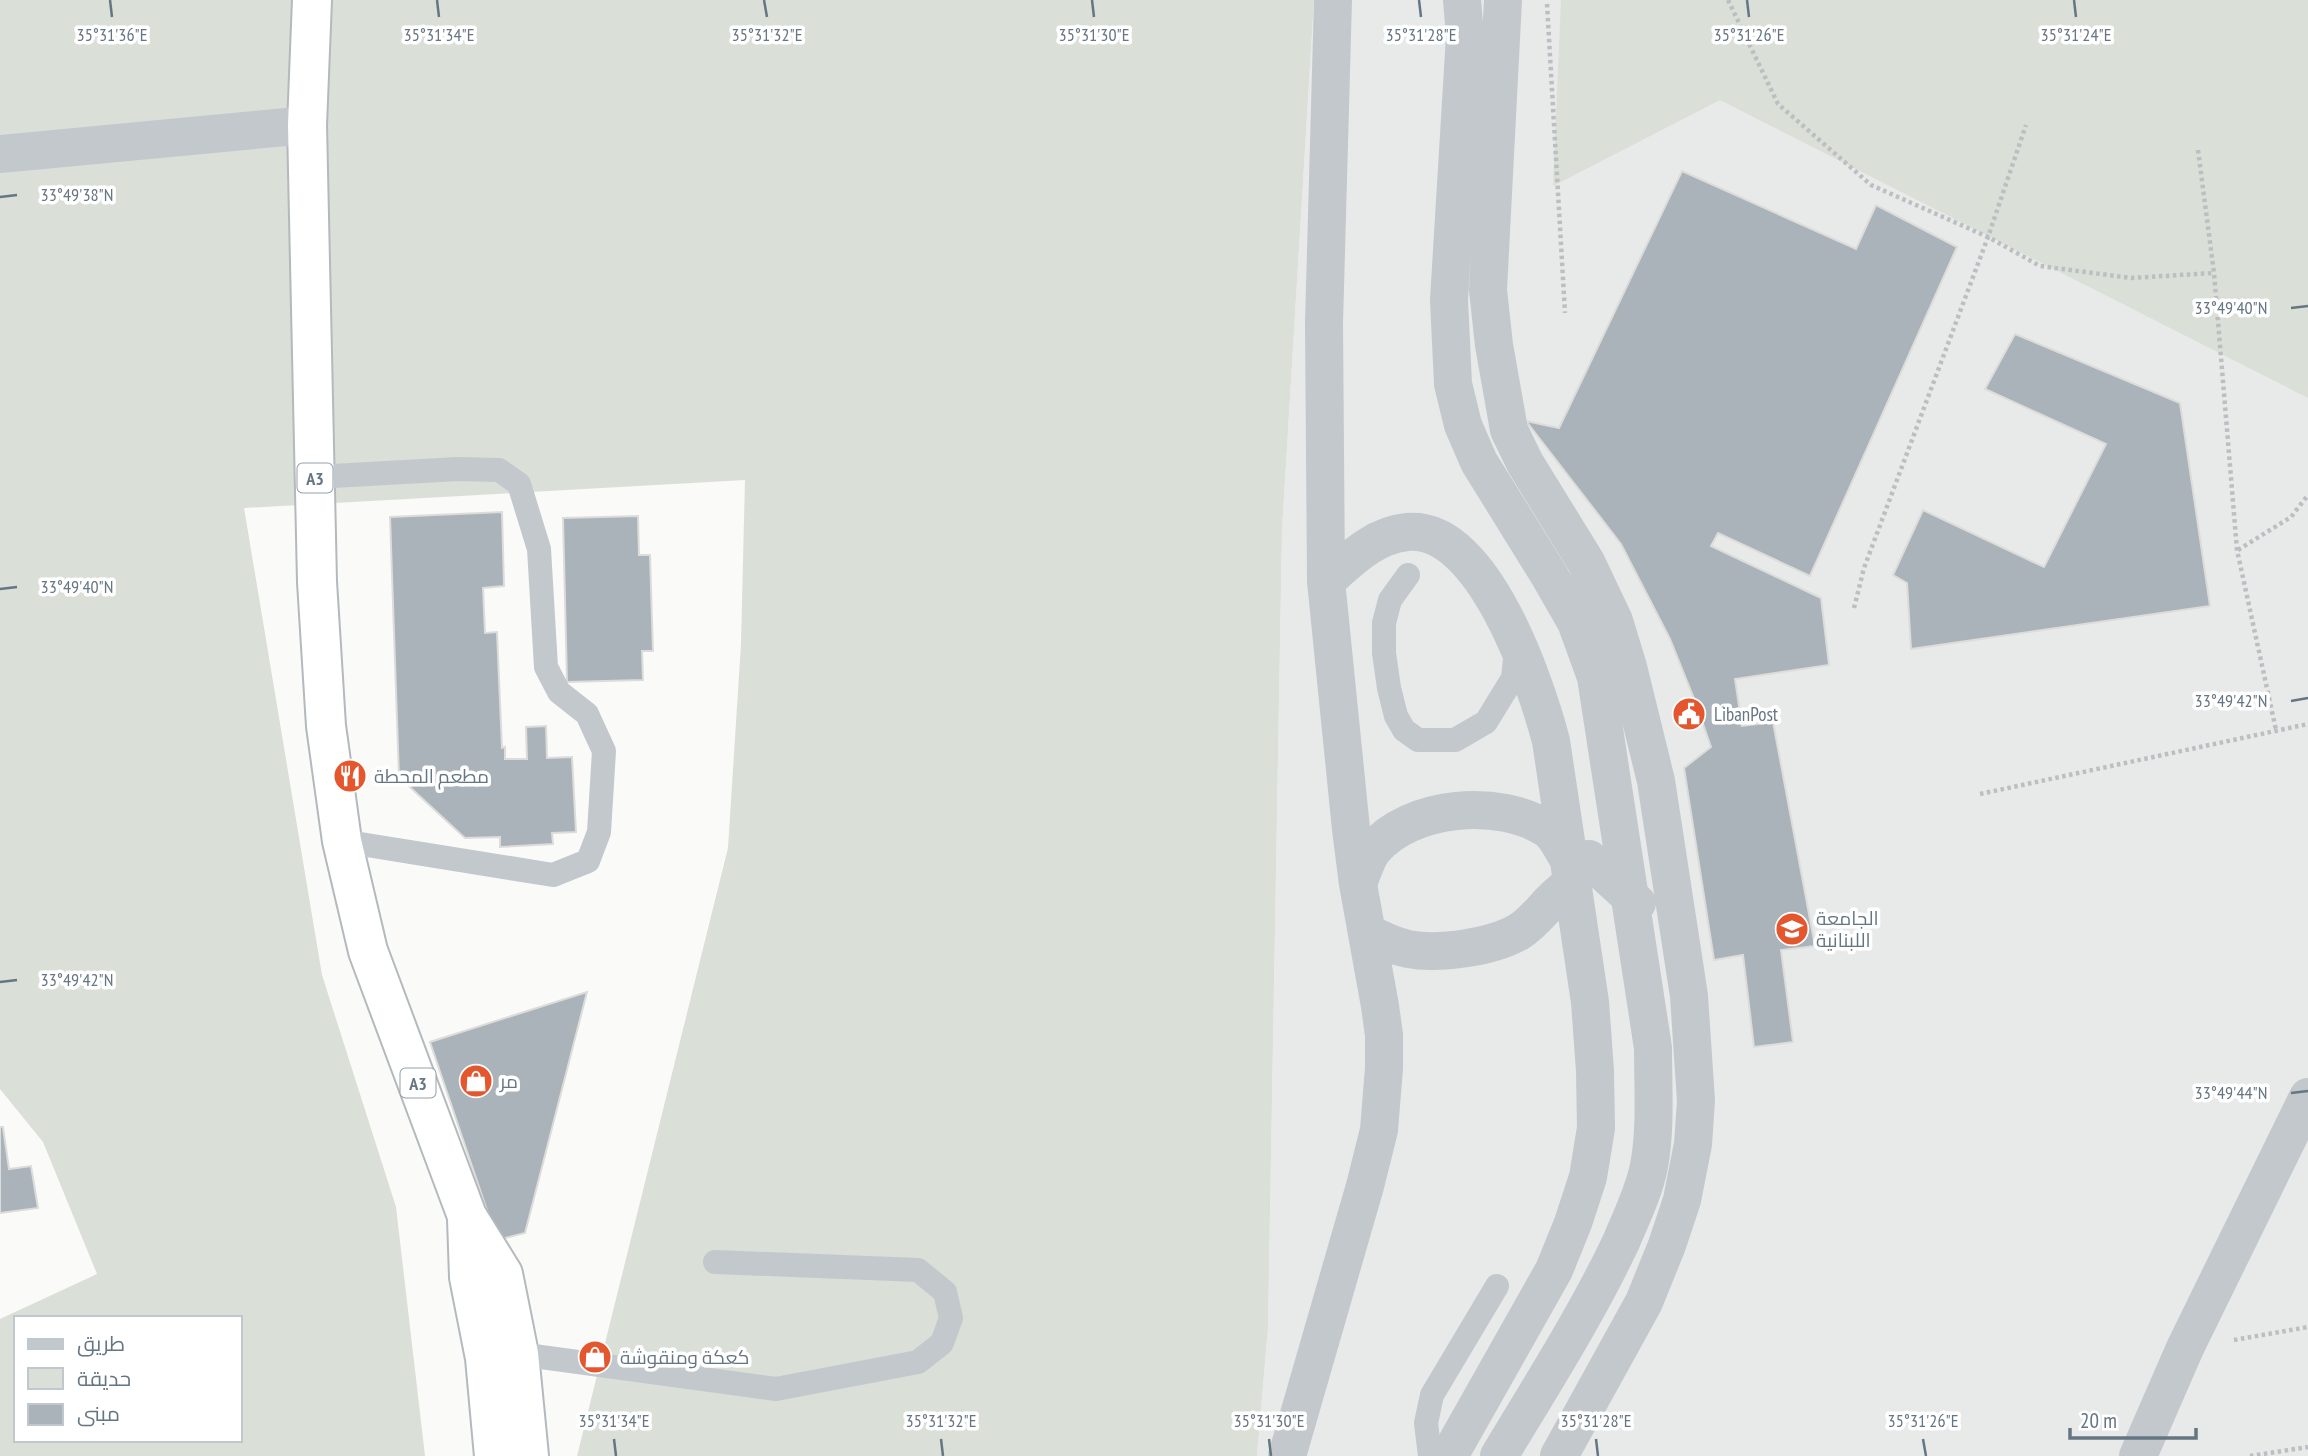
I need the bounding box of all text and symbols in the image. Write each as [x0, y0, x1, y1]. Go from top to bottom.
text: 35°31'36"E [77, 23, 147, 46]
text: 35°31'34"E [404, 23, 474, 46]
text: 35°31'32"E [732, 23, 802, 46]
text: 35°31'30"E [1059, 23, 1129, 46]
text: 35°31'28"E [1386, 23, 1456, 46]
text: 35°31'26"E [1714, 23, 1784, 46]
text: 35°31'24"E [2041, 23, 2111, 46]
text: 33°49'38"N [41, 183, 113, 206]
text: 33°49'40"N [2195, 296, 2267, 319]
road number: A3 [298, 464, 332, 492]
text: 33°49'40"N [41, 575, 113, 598]
text: 33°49'42"N [2195, 689, 2267, 712]
public building icon: LibanPost [1670, 695, 1708, 733]
place label: LibanPost [1714, 702, 1779, 726]
restaurant icon: مطعم المحطة [331, 757, 369, 795]
place label: مطعم المحطة [374, 764, 489, 790]
place label: الجامعة اللبنانية [1816, 906, 1879, 952]
school or university icon: الجامعة اللبنانية [1773, 910, 1811, 948]
text: 33°49'42"N [41, 968, 113, 991]
shop icon: مر [457, 1062, 495, 1100]
road number: A3 [400, 1068, 436, 1098]
place label: مر [499, 1069, 518, 1093]
text: 33°49'44"N [2195, 1081, 2267, 1104]
legend [14, 1316, 242, 1442]
text: طريق [77, 1330, 125, 1357]
shop icon: كعكة ومنقوشة [576, 1338, 614, 1376]
place label: كعكة ومنقوشة [620, 1345, 749, 1369]
text: حديقة [77, 1365, 131, 1392]
scale bar [2070, 1396, 2196, 1440]
text: مبنى [77, 1400, 120, 1427]
text: 20 m [2080, 1407, 2117, 1434]
text: 35°31'34"E [579, 1409, 649, 1432]
text: 35°31'32"E [906, 1409, 976, 1432]
text: 35°31'30"E [1234, 1409, 1304, 1432]
text: 35°31'28"E [1561, 1409, 1631, 1432]
text: 35°31'26"E [1888, 1409, 1958, 1432]

